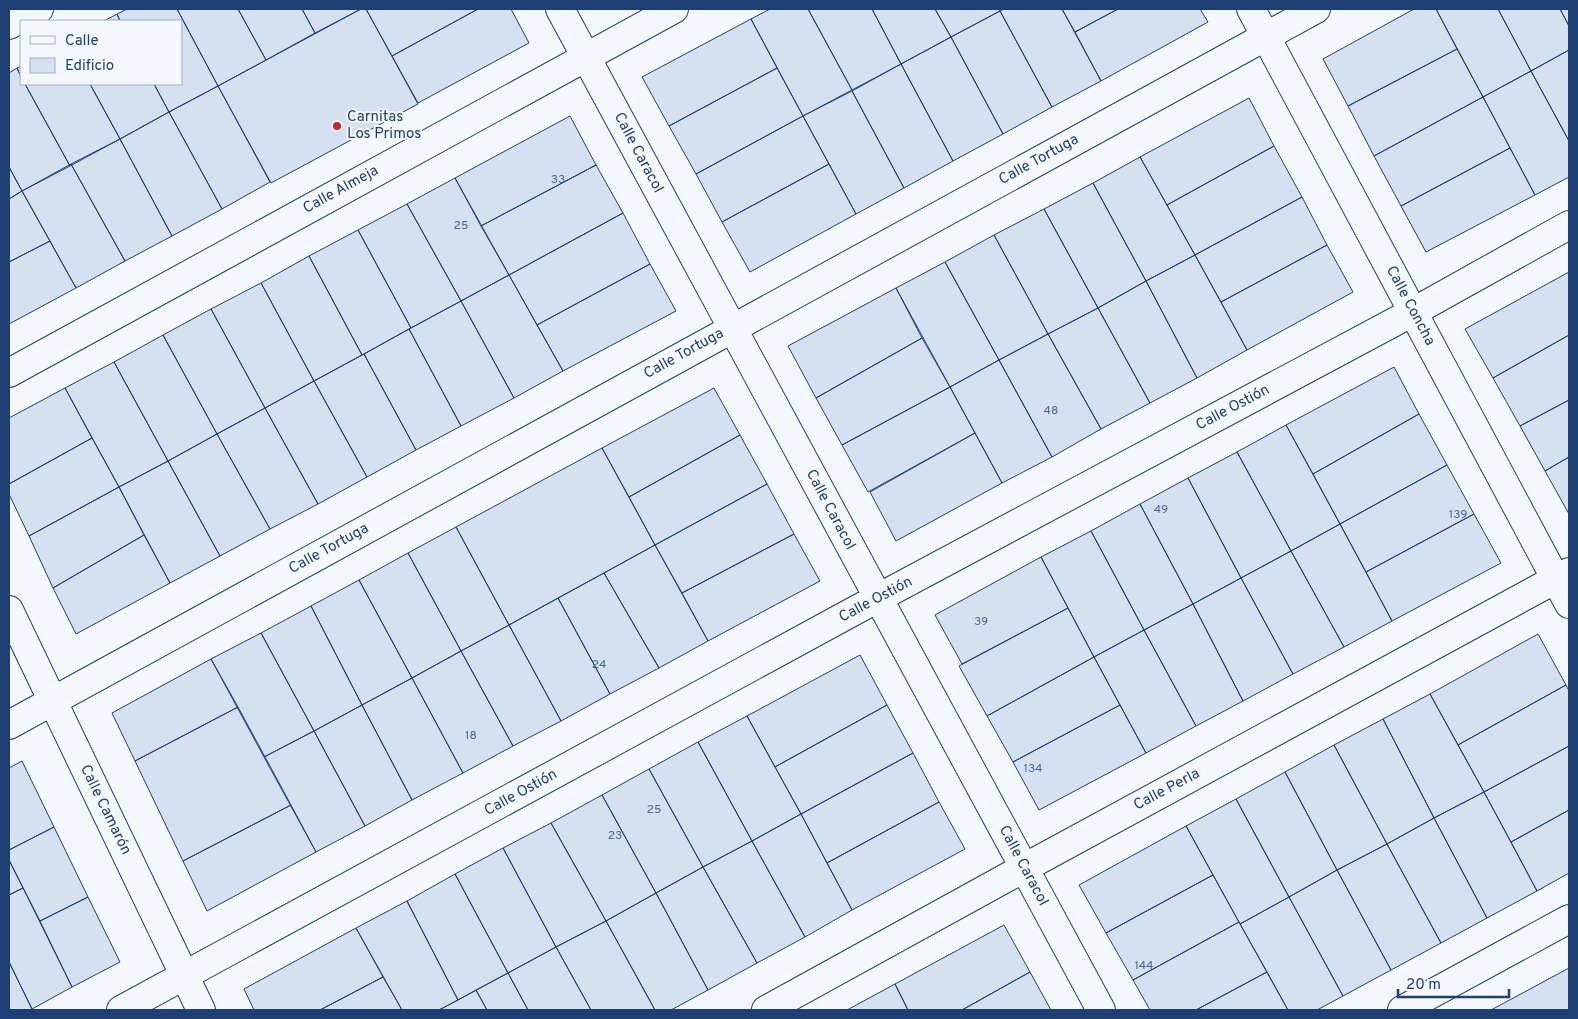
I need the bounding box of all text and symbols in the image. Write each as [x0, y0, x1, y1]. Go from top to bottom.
legend [20, 20, 182, 85]
text: Calle [65, 32, 99, 51]
text: Edificio [65, 57, 114, 76]
place label: Carnitas Los Primos [347, 108, 421, 144]
street label: Calle Caracol [609, 110, 667, 196]
marker: Carnitas Los Primos [331, 120, 343, 132]
street label: Calle Tortuga [996, 130, 1082, 190]
street label: Calle Almeja [300, 162, 382, 218]
house number: 33 [551, 172, 565, 188]
house number: 25 [454, 218, 468, 234]
street label: Calle Concha [1381, 263, 1439, 349]
street label: Calle Tortuga [641, 324, 727, 384]
street label: Calle Ostión [1193, 381, 1273, 435]
house number: 48 [1044, 403, 1058, 419]
street label: Calle Caracol [801, 467, 859, 553]
house number: 49 [1154, 502, 1168, 518]
house number: 139 [1449, 507, 1467, 523]
street label: Calle Tortuga [286, 519, 372, 579]
street label: Calle Ostión [836, 573, 916, 627]
house number: 39 [974, 614, 988, 630]
house number: 24 [592, 657, 606, 673]
house number: 18 [465, 728, 477, 744]
house number: 134 [1023, 761, 1043, 777]
street label: Calle Camarón [75, 762, 135, 858]
street label: Calle Ostión [481, 765, 561, 821]
street label: Calle Perla [1131, 765, 1203, 815]
house number: 25 [647, 802, 661, 818]
street label: Calle Caracol [994, 823, 1052, 909]
house number: 23 [608, 828, 622, 844]
house number: 144 [1134, 958, 1154, 974]
scale bar [1398, 966, 1509, 998]
text: 20 m [1406, 976, 1441, 995]

